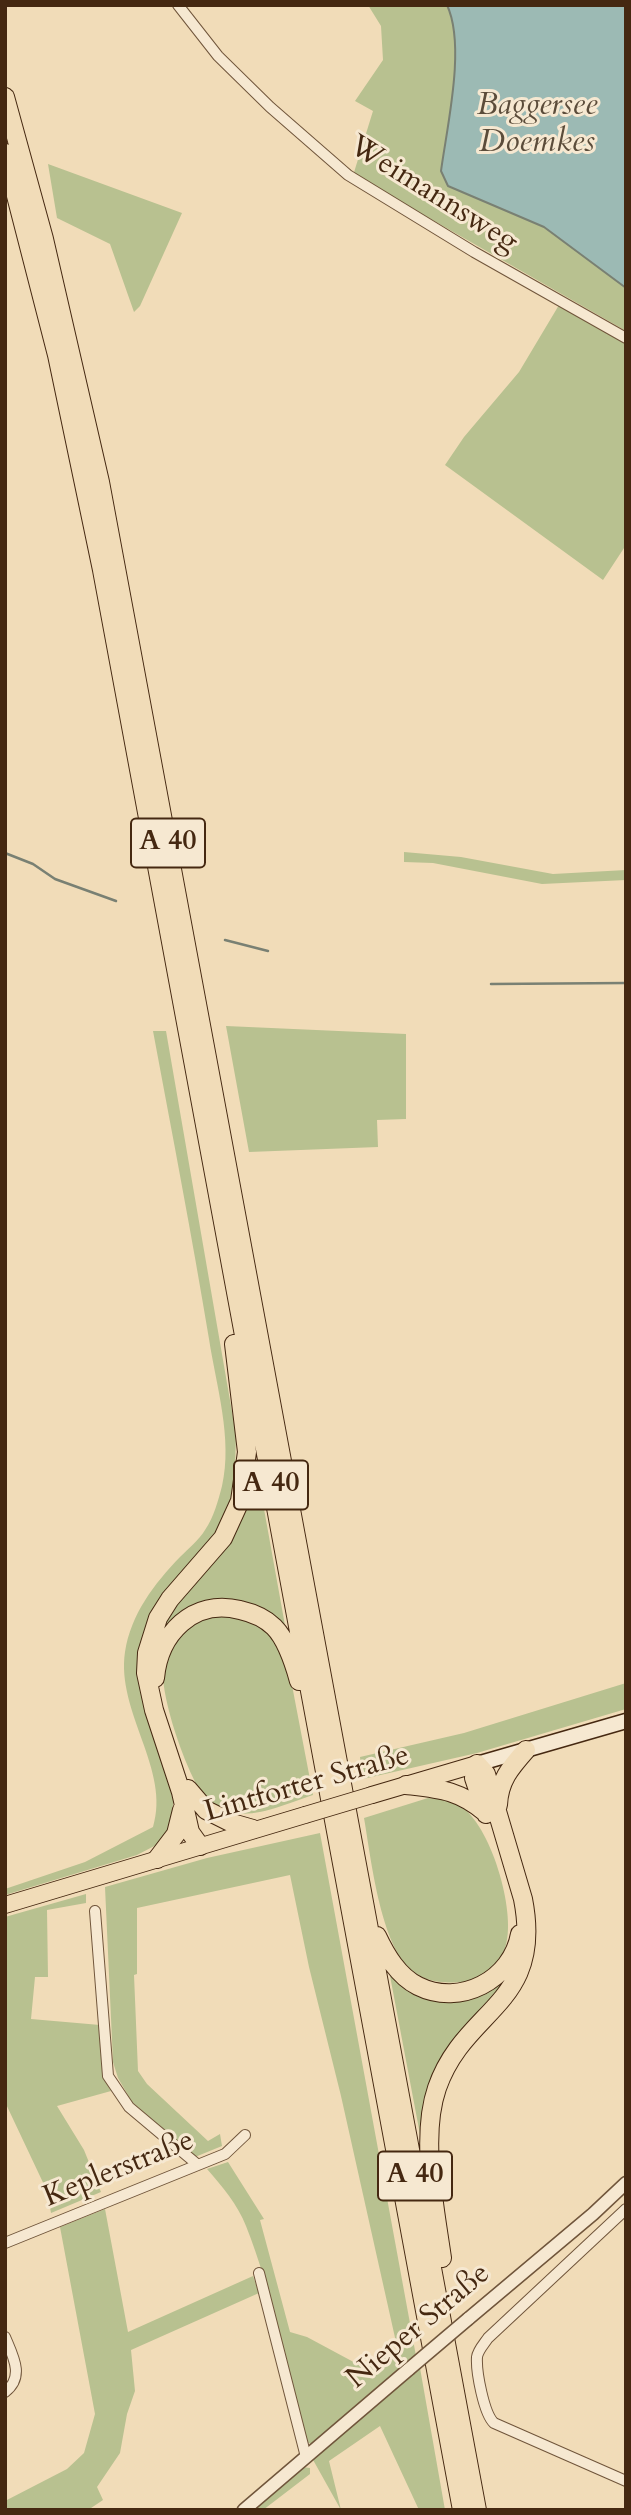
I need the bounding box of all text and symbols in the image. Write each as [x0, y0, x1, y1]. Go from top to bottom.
water label: Baggersee Doemkes [477, 88, 597, 163]
street label: Weimannsweg [342, 129, 524, 261]
road number: A 40 [131, 818, 205, 868]
road number: A 40 [234, 1460, 308, 1510]
street label: Lintforter Straße [200, 1739, 414, 1831]
street label: Keplerstraße [39, 2124, 199, 2216]
road number: A 40 [378, 2152, 452, 2200]
street label: Nieper Straße [340, 2257, 498, 2397]

